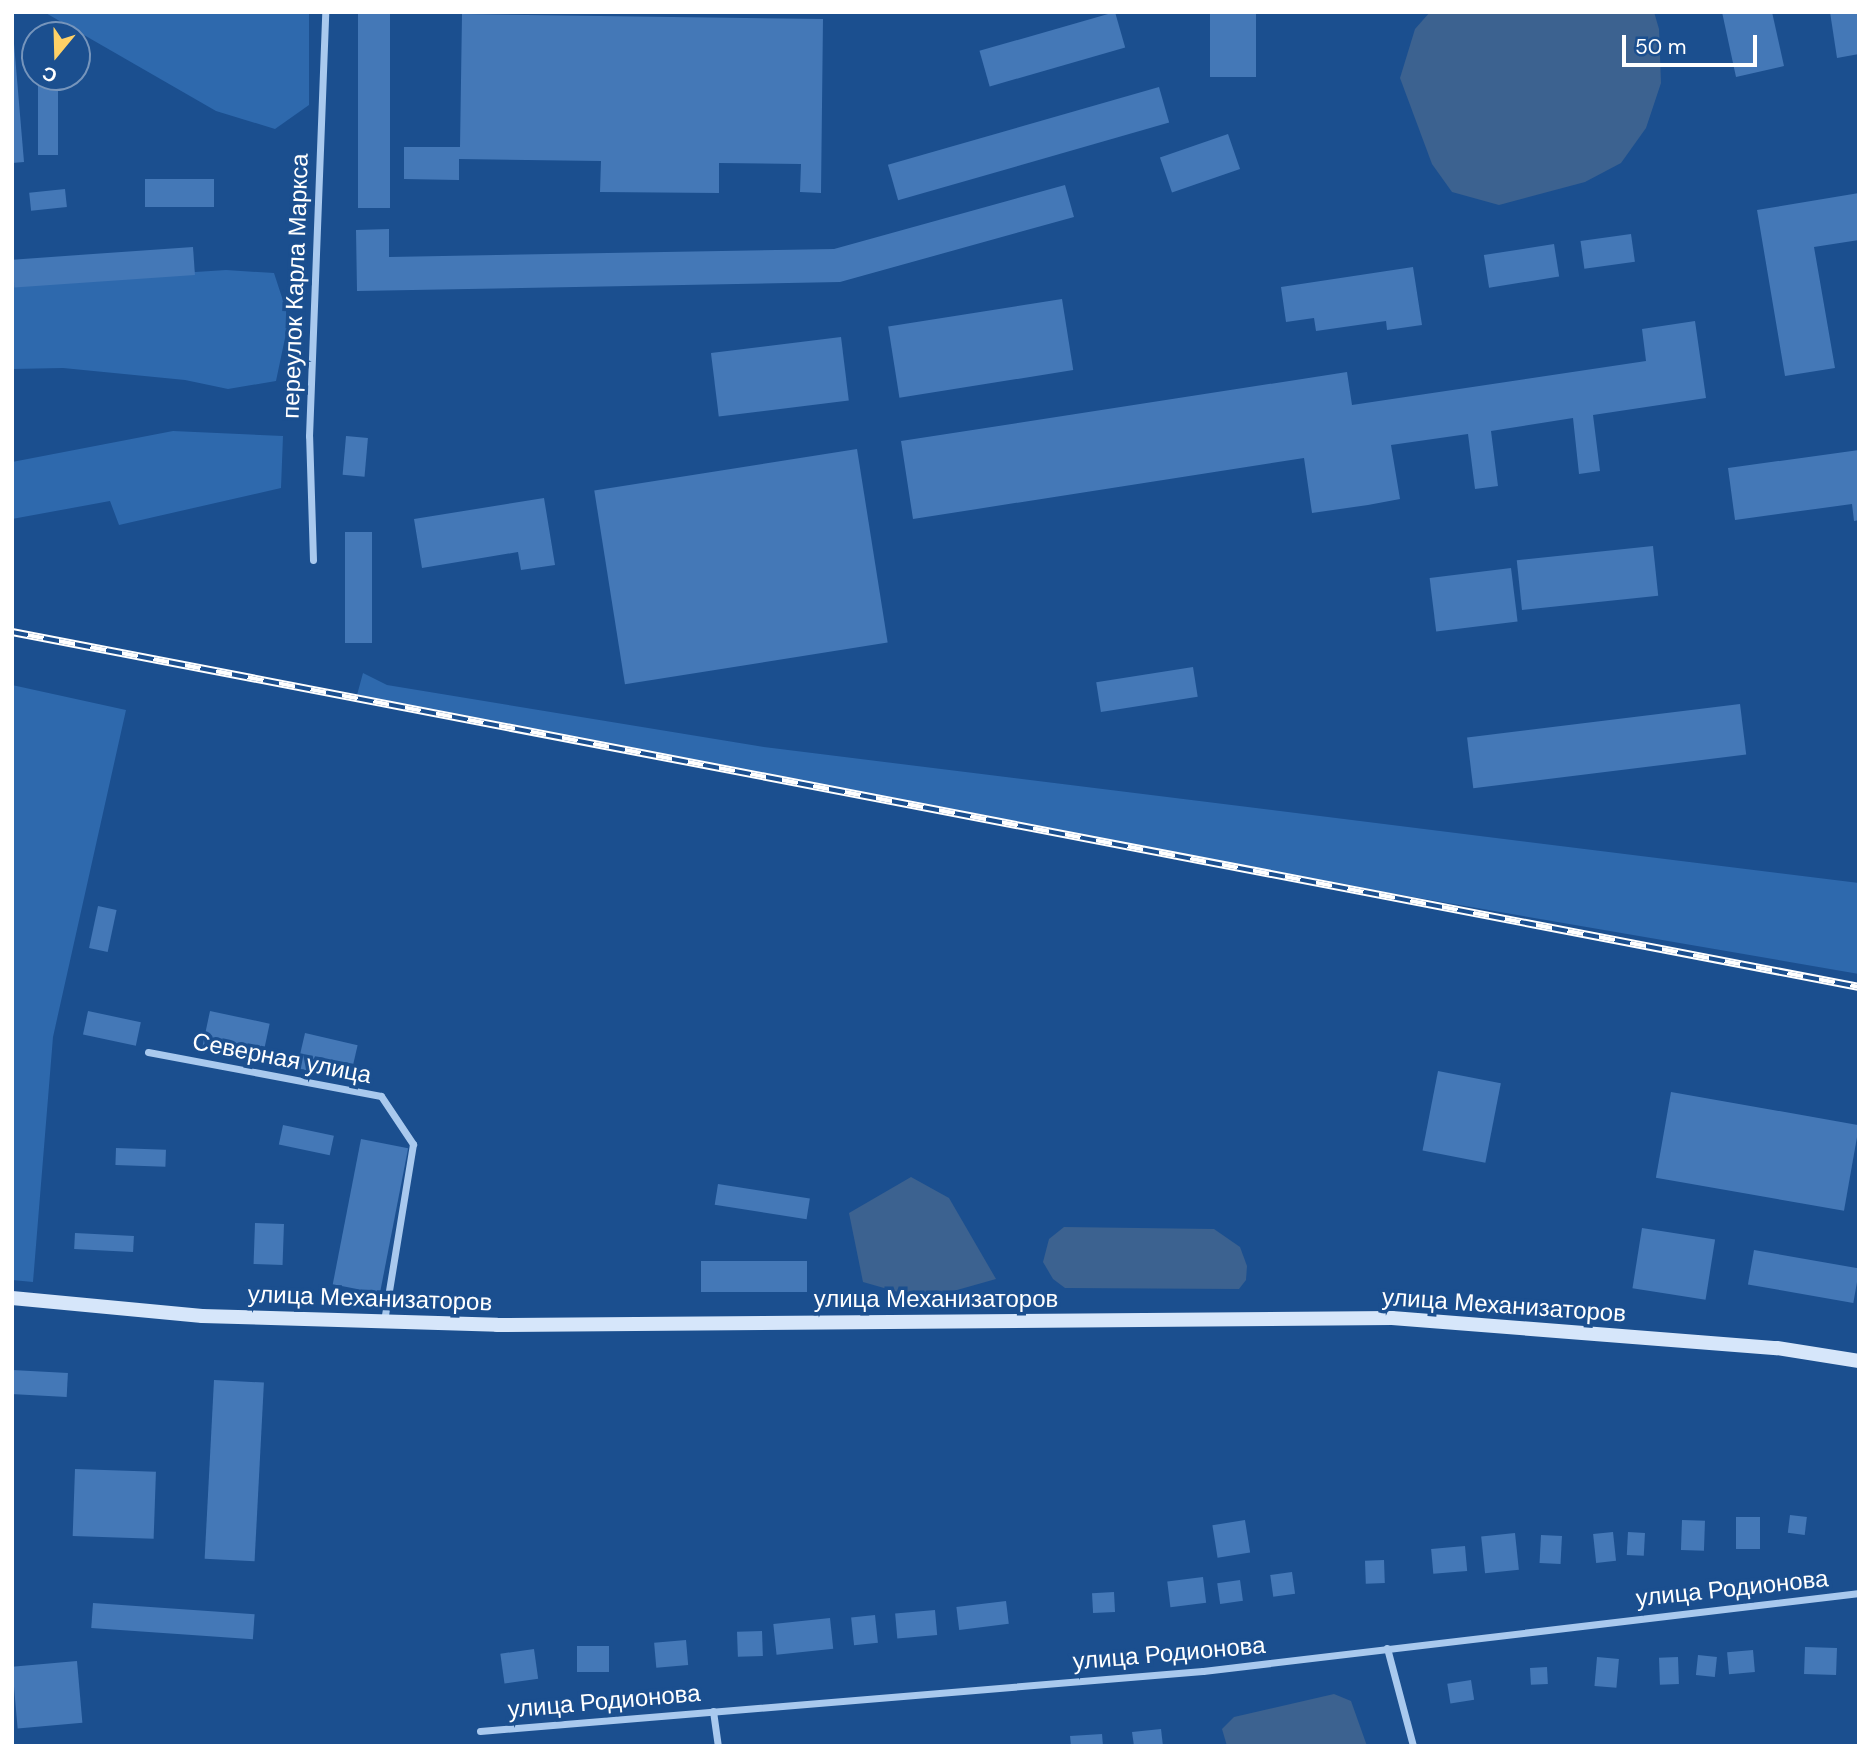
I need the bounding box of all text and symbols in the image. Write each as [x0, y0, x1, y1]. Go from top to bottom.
north arrow [21, 21, 91, 91]
scale bar [1626, 21, 1761, 65]
text: 50 m [1635, 33, 1686, 61]
text: С [39, 60, 60, 88]
street label: переулок Карла Маркса [276, 153, 314, 419]
street label: Северная улица [190, 1027, 374, 1089]
street label: улица Механизаторов [247, 1279, 493, 1317]
street label: улица Механизаторов [1381, 1282, 1627, 1328]
street label: улица Механизаторов [814, 1285, 1058, 1313]
street label: улица Родионова [1634, 1564, 1830, 1612]
street label: улица Родионова [1071, 1630, 1267, 1676]
street label: улица Родионова [506, 1678, 702, 1724]

